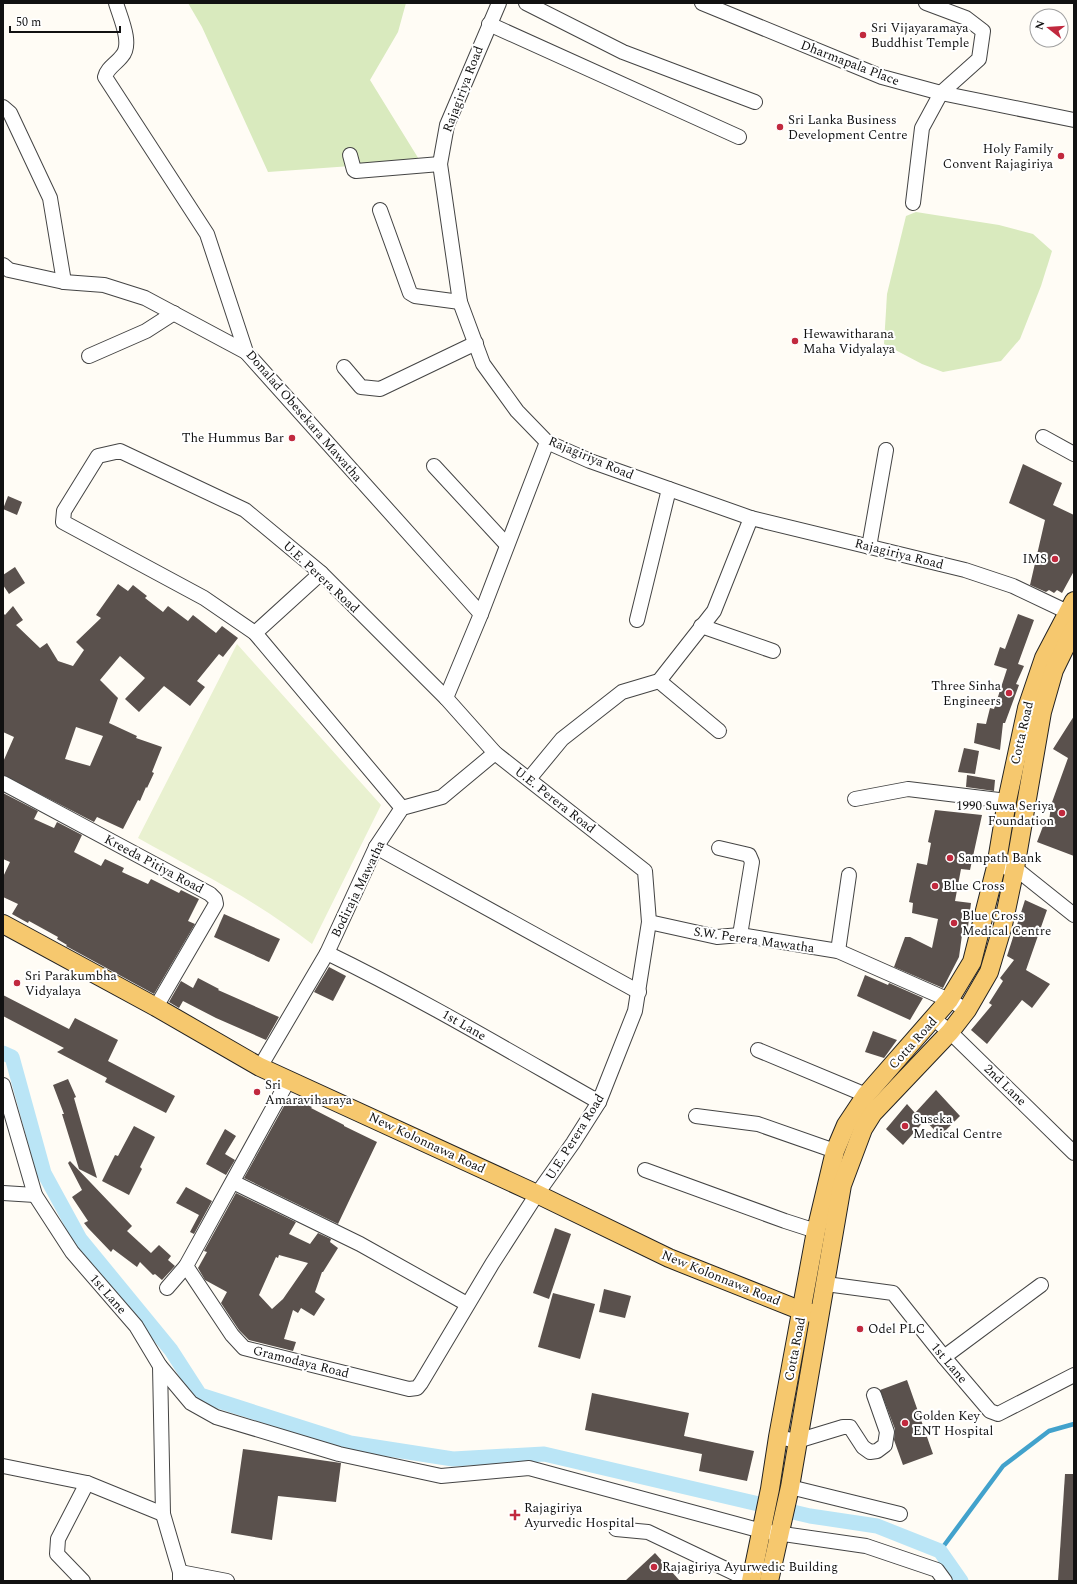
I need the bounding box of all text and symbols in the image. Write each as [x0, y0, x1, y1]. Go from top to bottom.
scale bar [10, 8, 120, 34]
north arrow [1029, 8, 1069, 48]
text: 50 m [16, 13, 41, 32]
place label: Sri Vijayaramaya Buddhist Temple [871, 18, 969, 53]
text: N [1030, 18, 1049, 32]
marker: Sri Vijayaramaya Buddhist Temple [858, 30, 868, 40]
street label: Dharmapala Place [798, 35, 902, 91]
street label: Rajagiriya Road [437, 43, 489, 135]
place label: Sri Lanka Business Development Centre [788, 110, 907, 145]
marker: Sri Lanka Business Development Centre [775, 122, 785, 132]
place label: Holy Family Convent Rajagiriya [943, 139, 1054, 174]
marker: Holy Family Convent Rajagiriya [1056, 151, 1066, 161]
place label: Hewawitharana Maha Vidyalaya [803, 324, 896, 359]
marker: Hewawitharana Maha Vidyalaya [790, 336, 800, 346]
street label: Donalad Obesekara Mawatha [241, 346, 368, 487]
place label: The Hummus Bar [182, 428, 284, 448]
street label: Rajagiriya Road [545, 431, 637, 485]
marker: The Hummus Bar [287, 433, 297, 443]
street label: Rajagiriya Road [852, 533, 946, 575]
street label: U.E. Perera Road [278, 536, 364, 618]
place label: IMS [1023, 549, 1047, 569]
marker: IMS [1050, 554, 1060, 564]
place label: Three Sinha Engineers [931, 676, 1002, 711]
marker: Three Sinha Engineers [1004, 688, 1014, 698]
street label: Cotta Road [1005, 699, 1039, 767]
street label: U.E. Perera Road [510, 762, 600, 838]
place label: 1990 Suwa Seriya Foundation [956, 796, 1055, 831]
marker: 1990 Suwa Seriya Foundation [1057, 808, 1067, 818]
street label: Kreeda Pitiya Road [101, 829, 207, 899]
street label: Bodiraja Mawatha [326, 836, 390, 941]
place label: Sampath Bank [958, 848, 1042, 868]
marker: Sampath Bank [945, 853, 955, 863]
place label: Blue Cross [943, 876, 1005, 896]
marker: Blue Cross [930, 881, 940, 891]
place label: Blue Cross Medical Centre [962, 906, 1051, 941]
marker: Blue Cross Medical Centre [949, 918, 959, 928]
street label: S.W. Perera Mawatha [692, 922, 816, 958]
place label: Sri Parakumbha Vidyalaya [25, 966, 118, 1001]
marker: Sri Parakumbha Vidyalaya [12, 978, 22, 988]
street label: 1st Lane [438, 1004, 490, 1046]
street label: Cotta Road [884, 1012, 942, 1074]
street label: 2nd Lane [979, 1059, 1031, 1111]
place label: Sri Amaraviharaya [265, 1075, 353, 1110]
marker: Sri Amaraviharaya [252, 1087, 262, 1097]
street label: U.E. Perera Road [540, 1090, 610, 1184]
street label: New Kolonnawa Road [365, 1107, 489, 1179]
place label: Suseka Medical Centre [913, 1109, 1002, 1144]
marker: Suseka Medical Centre [900, 1121, 910, 1131]
street label: New Kolonnawa Road [658, 1245, 784, 1311]
street label: 1st Lane [85, 1269, 131, 1319]
street label: Cotta Road [779, 1315, 811, 1383]
place label: Odel PLC [868, 1319, 925, 1339]
marker: Odel PLC [855, 1324, 865, 1334]
street label: 1st Lane [926, 1338, 972, 1388]
street label: Gramodaya Road [251, 1340, 351, 1384]
place label: Golden Key ENT Hospital [913, 1406, 993, 1441]
marker: Golden Key ENT Hospital [900, 1418, 910, 1428]
place label: Rajagiriya Ayurvedic Hospital [524, 1498, 635, 1533]
marker: Rajagiriya Ayurvedic Hospital [509, 1509, 521, 1521]
place label: Rajagiriya Ayurwedic Building [662, 1557, 838, 1577]
marker: Rajagiriya Ayurwedic Building [649, 1562, 659, 1572]

